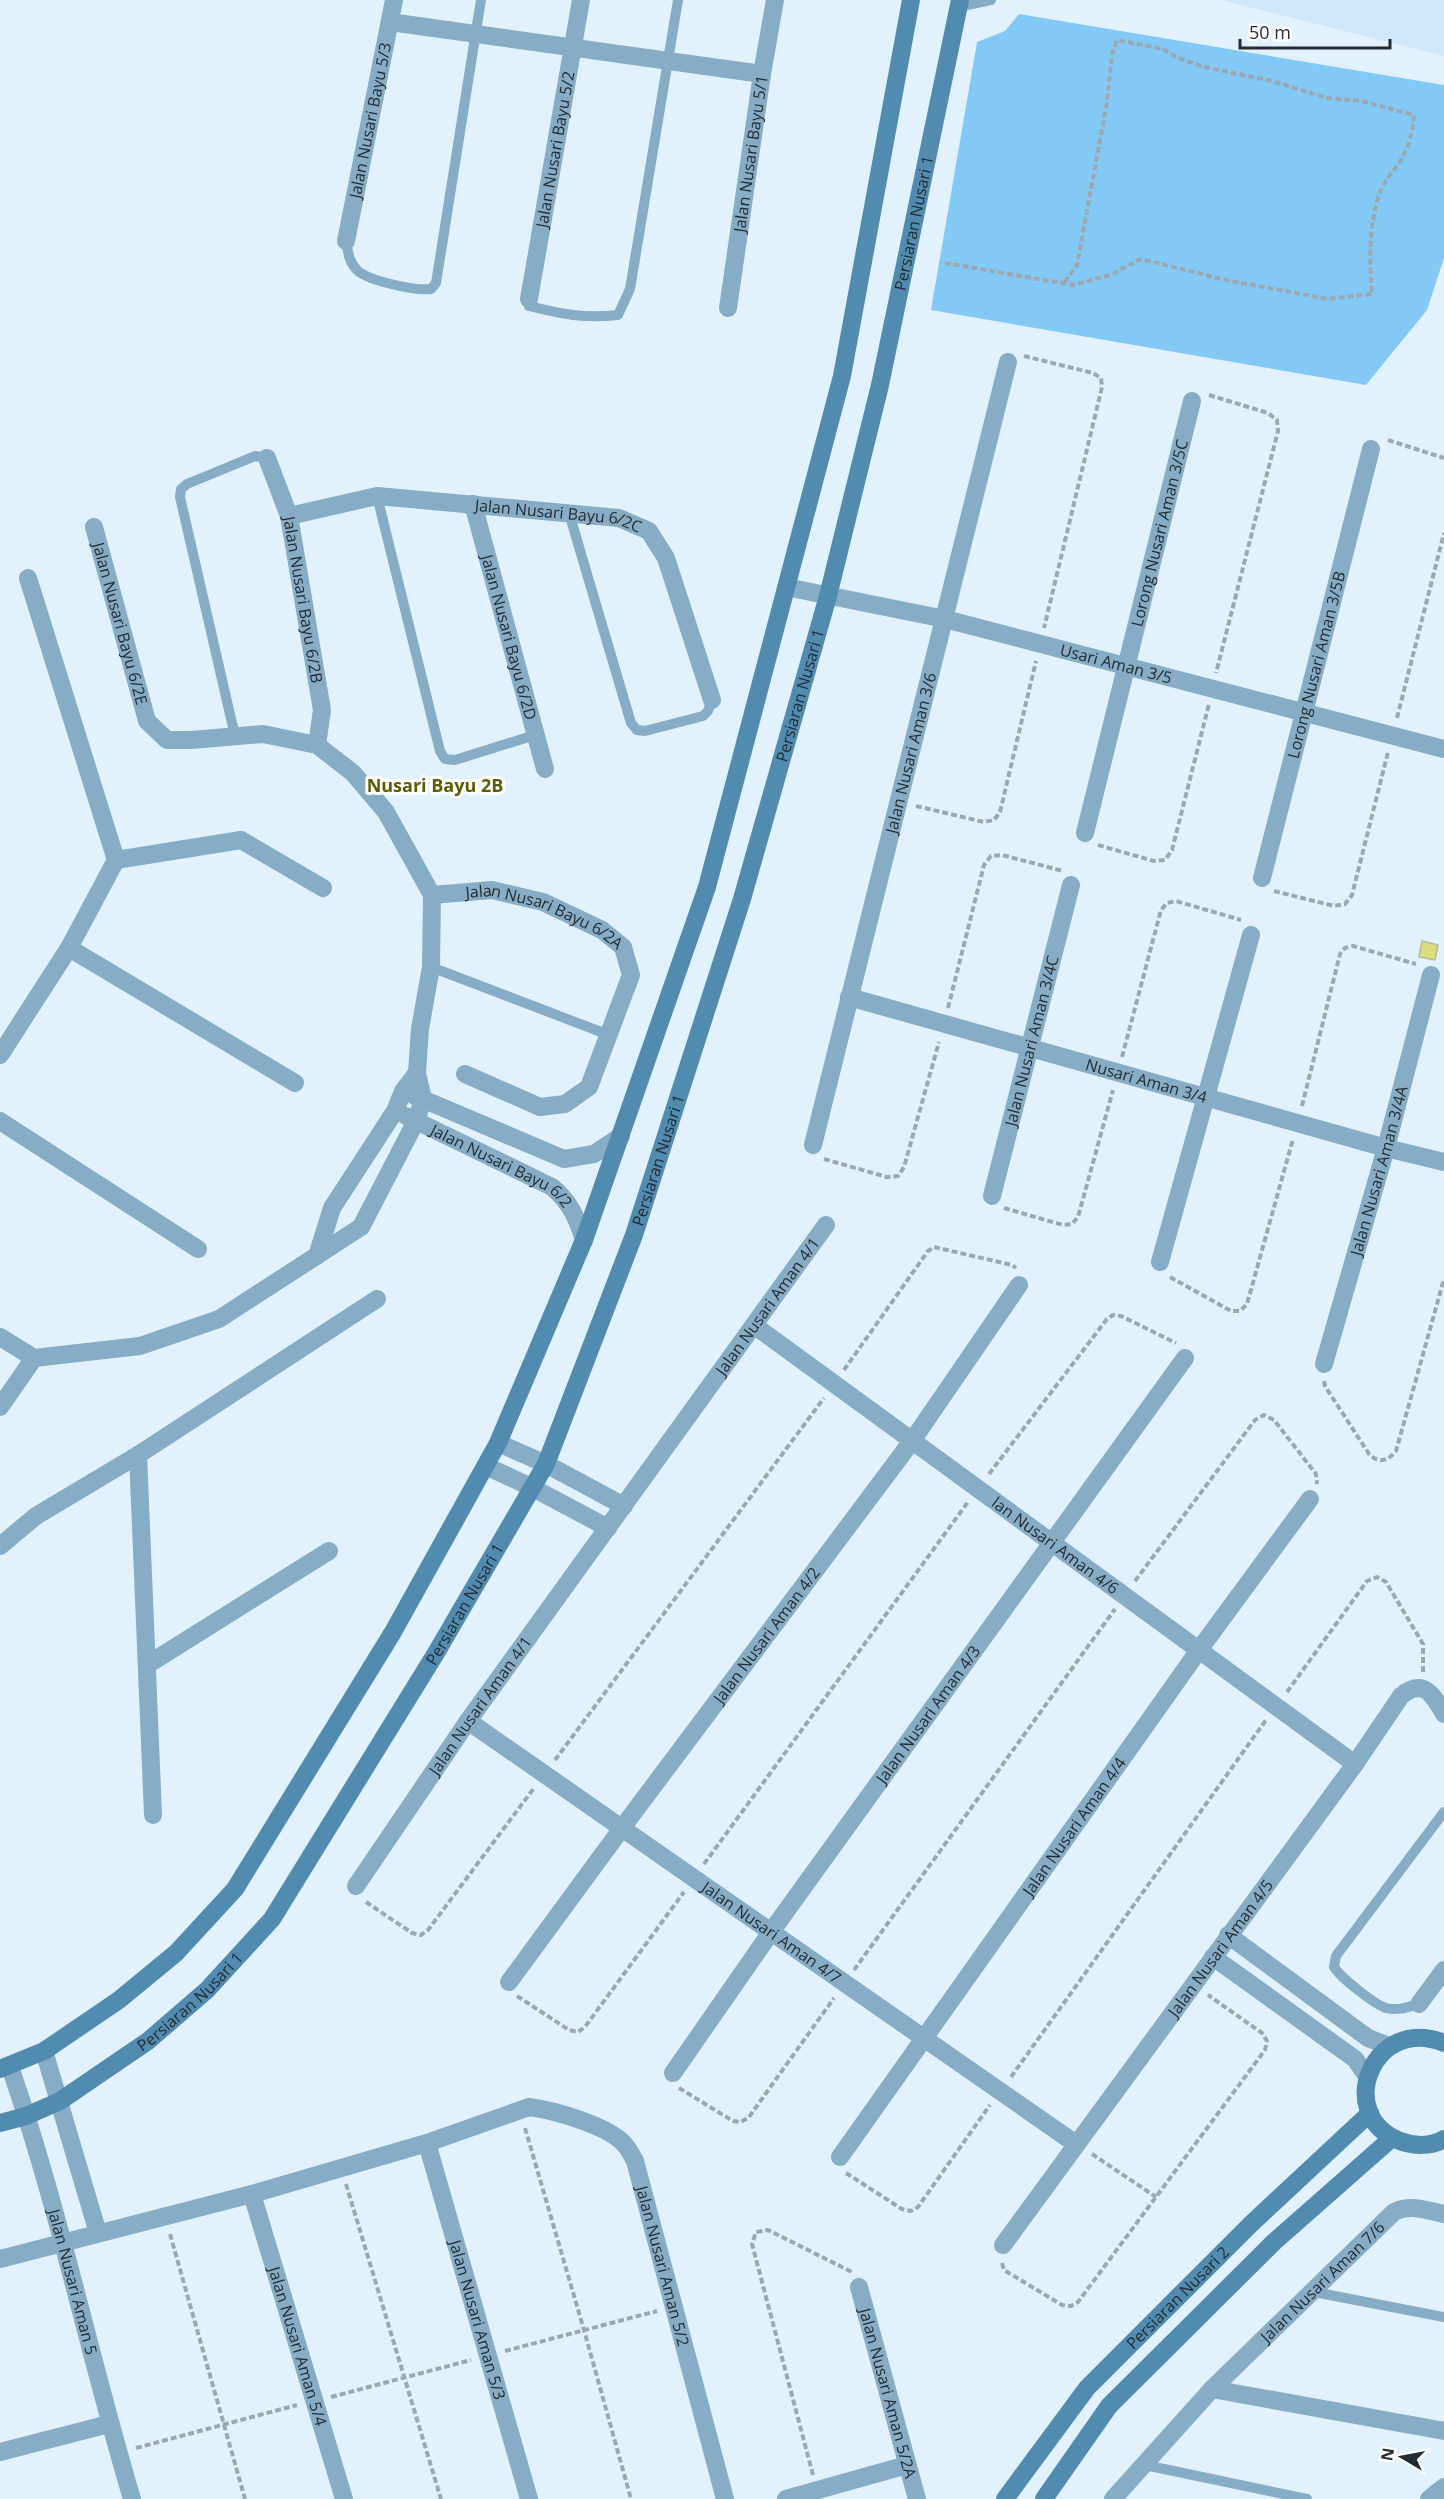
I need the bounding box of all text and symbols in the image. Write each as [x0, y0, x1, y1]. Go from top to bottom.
scale bar [1240, 12, 1390, 50]
text: 50 m [1249, 20, 1291, 44]
street label: Jalan Nusari Bayu 5/3 [343, 40, 396, 202]
street label: Jalan Nusari Bayu 5/2 [530, 69, 579, 231]
street label: Jalan Nusari Bayu 5/1 [728, 74, 773, 236]
street label: Persiaran Nusari 1 [889, 154, 938, 293]
street label: Lorong Nusari Aman 3/5C [1126, 437, 1193, 629]
street label: Jalan Nusari Bayu 6/2C [472, 494, 645, 538]
street label: Jalan Nusari Bayu 6/2B [278, 513, 328, 685]
street label: Jalan Nusari Bayu 6/2E [87, 538, 153, 707]
street label: Jalan Nusari Bayu 6/2D [476, 550, 542, 722]
street label: Lorong Nusari Aman 3/5B [1282, 569, 1351, 761]
street label: Persiaran Nusari 1 [770, 626, 829, 764]
street label: Usari Aman 3/5 [1058, 638, 1174, 689]
street label: Jalan Nusari Aman 3/6 [880, 670, 941, 838]
district label: Nusari Bayu 2B [367, 773, 503, 797]
street label: Jalan Nusari Bayu 6/2A [463, 879, 629, 954]
street label: Jalan Nusari Aman 3/4C [999, 953, 1064, 1131]
street label: Nusari Aman 3/4 [1083, 1053, 1210, 1108]
street label: Jalan Nusari Aman 3/4A [1344, 1083, 1413, 1260]
street label: Persiaran Nusari 1 [627, 1091, 690, 1229]
street label: Jalan Nusari Bayu 6/2 [425, 1118, 578, 1212]
street label: Jalan Nusari Aman 4/1 [709, 1233, 825, 1381]
street label: lan Nusari Aman 4/6 [988, 1492, 1123, 1599]
street label: Persiaran Nusari 1 [420, 1539, 509, 1669]
street label: Jalan Nusari Aman 4/2 [707, 1562, 825, 1709]
street label: Jalan Nusari Aman 4/1 [422, 1632, 537, 1781]
street label: Jalan Nusari Aman 4/3 [870, 1641, 985, 1789]
street label: Jalan Nusari Aman 4/4 [1016, 1753, 1131, 1902]
street label: Jalan Nusari Aman 4/7 [696, 1875, 846, 1989]
street label: Jalan Nusari Aman 4/5 [1161, 1875, 1278, 2023]
street label: Persiaran Nusari 1 [132, 1947, 248, 2056]
street label: Jalan Nusari Aman 5/2 [631, 2181, 695, 2349]
street label: Jalan Nusari Aman 5 [43, 2204, 103, 2357]
street label: Jalan Nusari Aman 7/6 [1254, 2216, 1389, 2348]
street label: Jalan Nusari Aman 5/3 [444, 2236, 511, 2402]
street label: Persiaran Nusari 2 [1121, 2241, 1234, 2354]
street label: Jalan Nusari Aman 5/4 [263, 2262, 332, 2428]
street label: Jalan Nusari Aman 5/2A [854, 2304, 922, 2481]
north arrow [1372, 2427, 1432, 2487]
text: N [1375, 2446, 1399, 2463]

